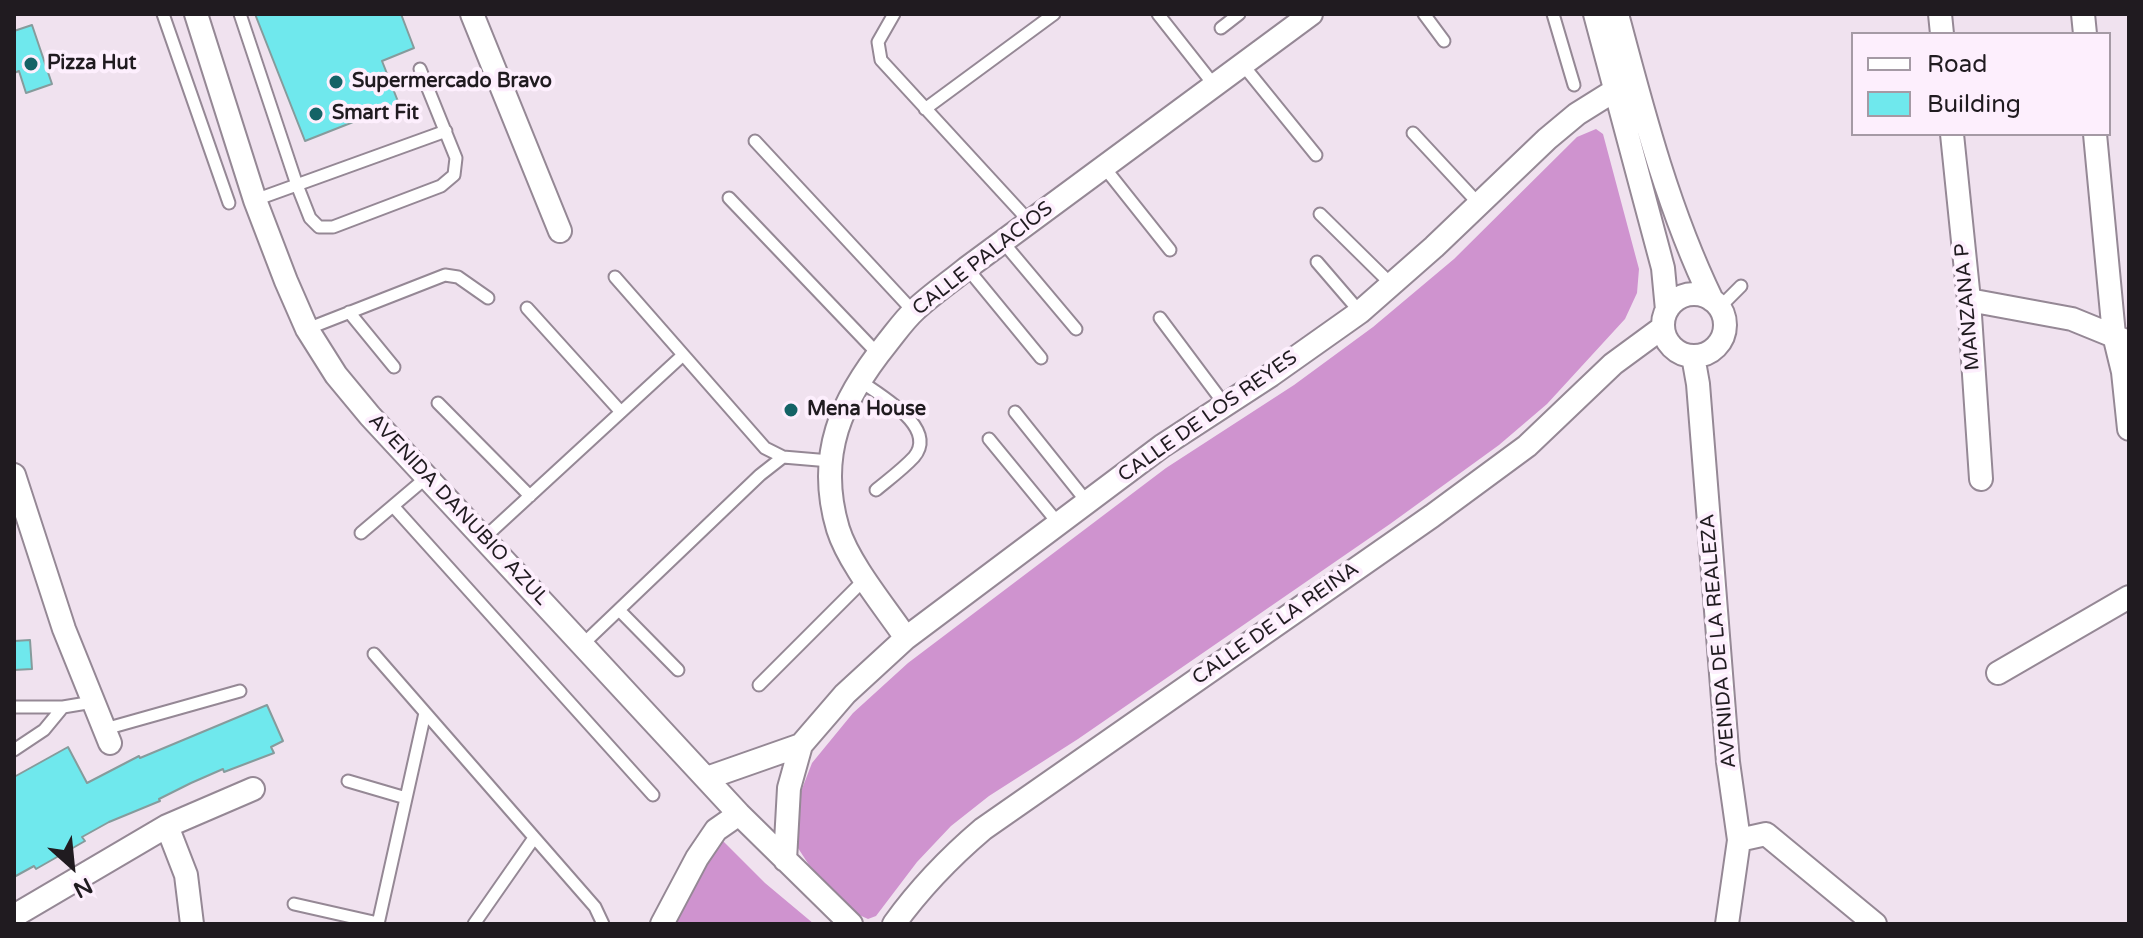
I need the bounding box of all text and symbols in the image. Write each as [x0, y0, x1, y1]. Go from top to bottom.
legend [1851, 32, 2111, 136]
text: Road [1927, 50, 1987, 79]
place label: Pizza Hut [47, 52, 136, 76]
marker: Pizza Hut [22, 55, 40, 73]
place label: Supermercado Bravo [352, 70, 552, 94]
marker: Supermercado Bravo [327, 73, 345, 91]
text: Building [1927, 90, 2021, 119]
place label: Smart Fit [332, 102, 419, 126]
marker: Smart Fit [307, 105, 325, 123]
street label: CALLE PALACIOS [908, 197, 1058, 321]
street label: MANZANA P [1950, 242, 1986, 372]
street label: CALLE DE LOS REYES [1114, 346, 1302, 488]
place label: Mena House [807, 398, 926, 422]
marker: Mena House [782, 401, 800, 419]
street label: AVENIDA DANUBIO AZUL [363, 409, 553, 611]
street label: AVENIDA DE LA REALEZA [1696, 513, 1742, 769]
street label: CALLE DE LA REINA [1188, 557, 1364, 691]
north arrow [32, 826, 112, 906]
text: N [69, 872, 97, 903]

